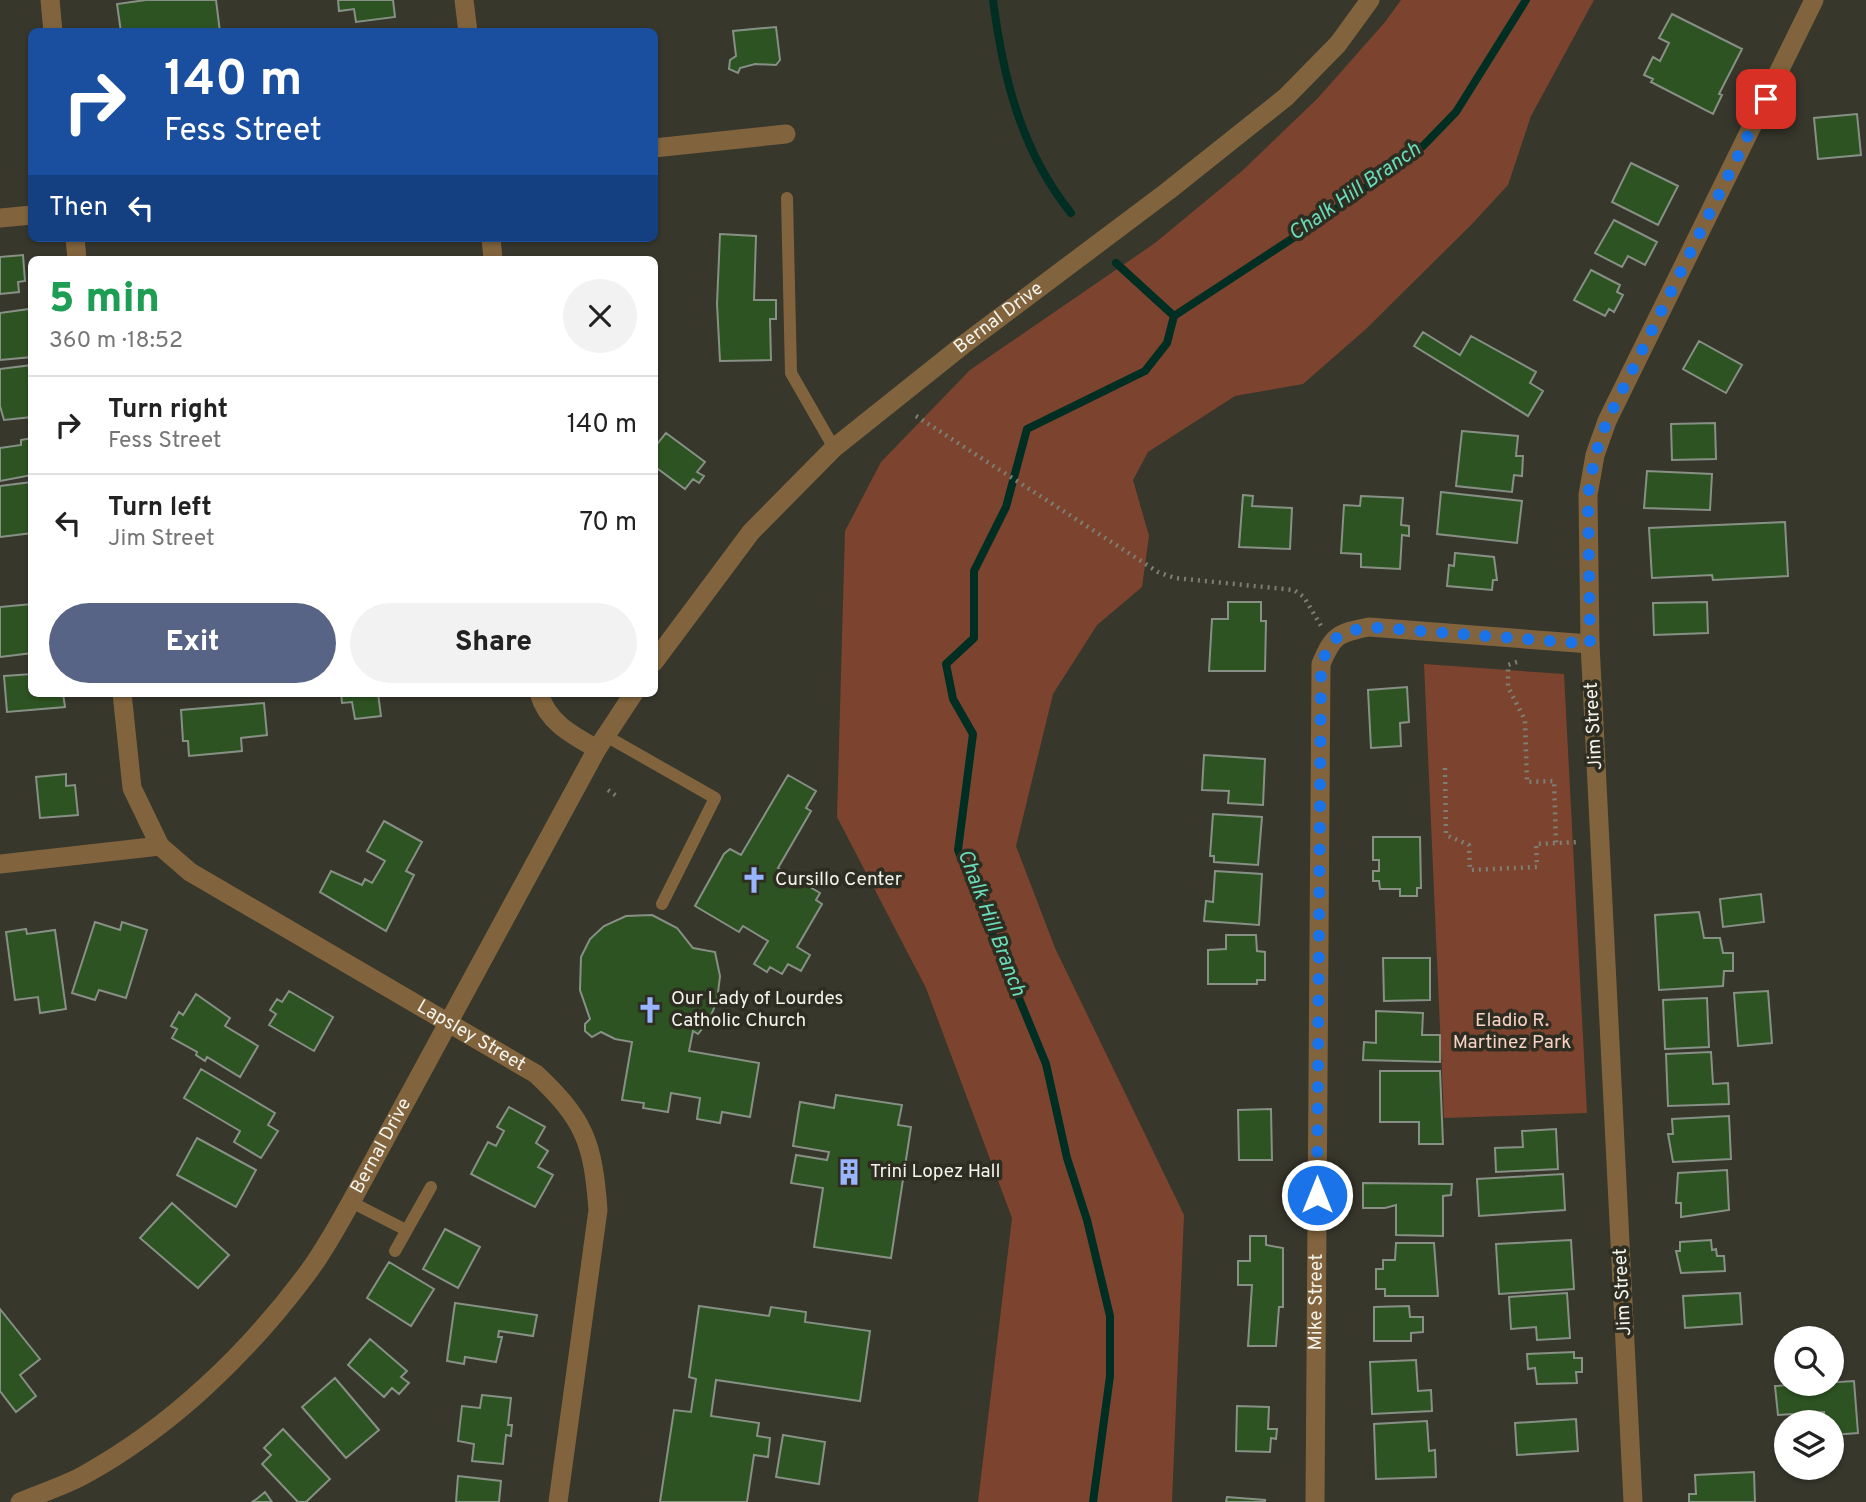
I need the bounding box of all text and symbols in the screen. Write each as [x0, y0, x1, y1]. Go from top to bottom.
text: 140 m [164, 51, 303, 113]
icon: right [49, 56, 140, 147]
pin [1736, 69, 1796, 129]
icon: arrive [1747, 80, 1785, 118]
text: Fess Street [164, 112, 322, 152]
water label: Chalk Hill Branch [1284, 136, 1427, 248]
icon: left [122, 189, 160, 227]
text: Then [49, 192, 108, 225]
text: 5 min [49, 274, 160, 327]
street label: Bernal Drive [949, 277, 1048, 359]
button: close [563, 279, 637, 353]
text: 360 m · 18:52 [49, 327, 183, 356]
text: Turn right [108, 394, 228, 427]
icon: right [49, 406, 87, 444]
text: 140 m [567, 409, 637, 442]
text: Fess Street [108, 427, 222, 456]
text: Turn left [108, 492, 212, 525]
icon: left [49, 504, 87, 542]
text: 70 m [579, 507, 637, 540]
text: Jim Street [108, 525, 215, 554]
button: Exit [49, 603, 336, 683]
button: Share [350, 603, 637, 683]
street label: Jim Street [1580, 681, 1608, 771]
water label: Chalk Hill Branch [951, 846, 1032, 1001]
church icon: Cursillo Center [739, 865, 769, 895]
place label: Cursillo Center [775, 868, 903, 892]
place label: Our Lady of Lourdes Catholic Church [671, 987, 843, 1033]
street label: Lapsley Street [412, 995, 530, 1077]
church icon: Our Lady of Lourdes Catholic Church [635, 995, 665, 1025]
park label: Eladio R. Martinez Park [1453, 1009, 1571, 1055]
street label: Bernal Drive [346, 1094, 417, 1198]
building icon: Trini Lopez Hall [834, 1157, 864, 1187]
position arrow [1280, 1158, 1354, 1232]
place label: Trini Lopez Hall [870, 1160, 1000, 1184]
street label: Jim Street [1609, 1247, 1637, 1337]
street label: Mike Street [1304, 1254, 1329, 1350]
map controls [1774, 1326, 1844, 1480]
button: search [1774, 1326, 1844, 1396]
button: layers [1774, 1410, 1844, 1480]

